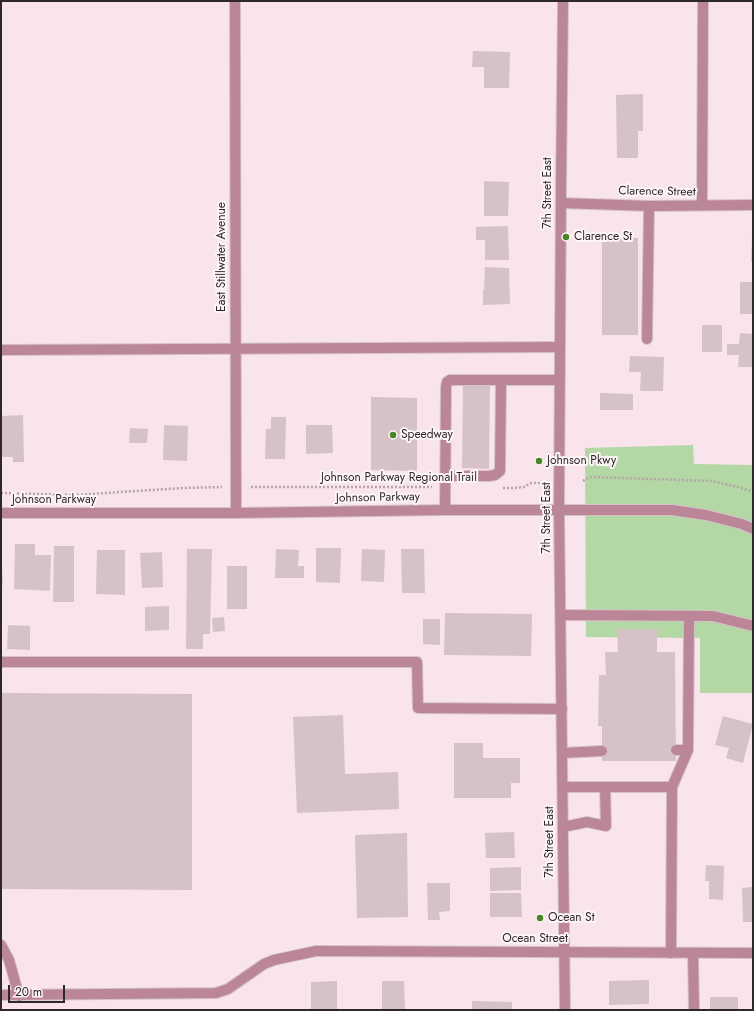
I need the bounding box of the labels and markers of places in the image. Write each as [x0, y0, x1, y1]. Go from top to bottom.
place label: Clarence St [574, 230, 632, 244]
marker: Clarence St [561, 232, 571, 242]
place label: Speedway [401, 428, 453, 442]
marker: Speedway [388, 430, 398, 440]
place label: Johnson Pkwy [547, 454, 616, 468]
marker: Johnson Pkwy [534, 456, 544, 466]
place label: Ocean St [548, 911, 595, 925]
marker: Ocean St [535, 913, 545, 923]

